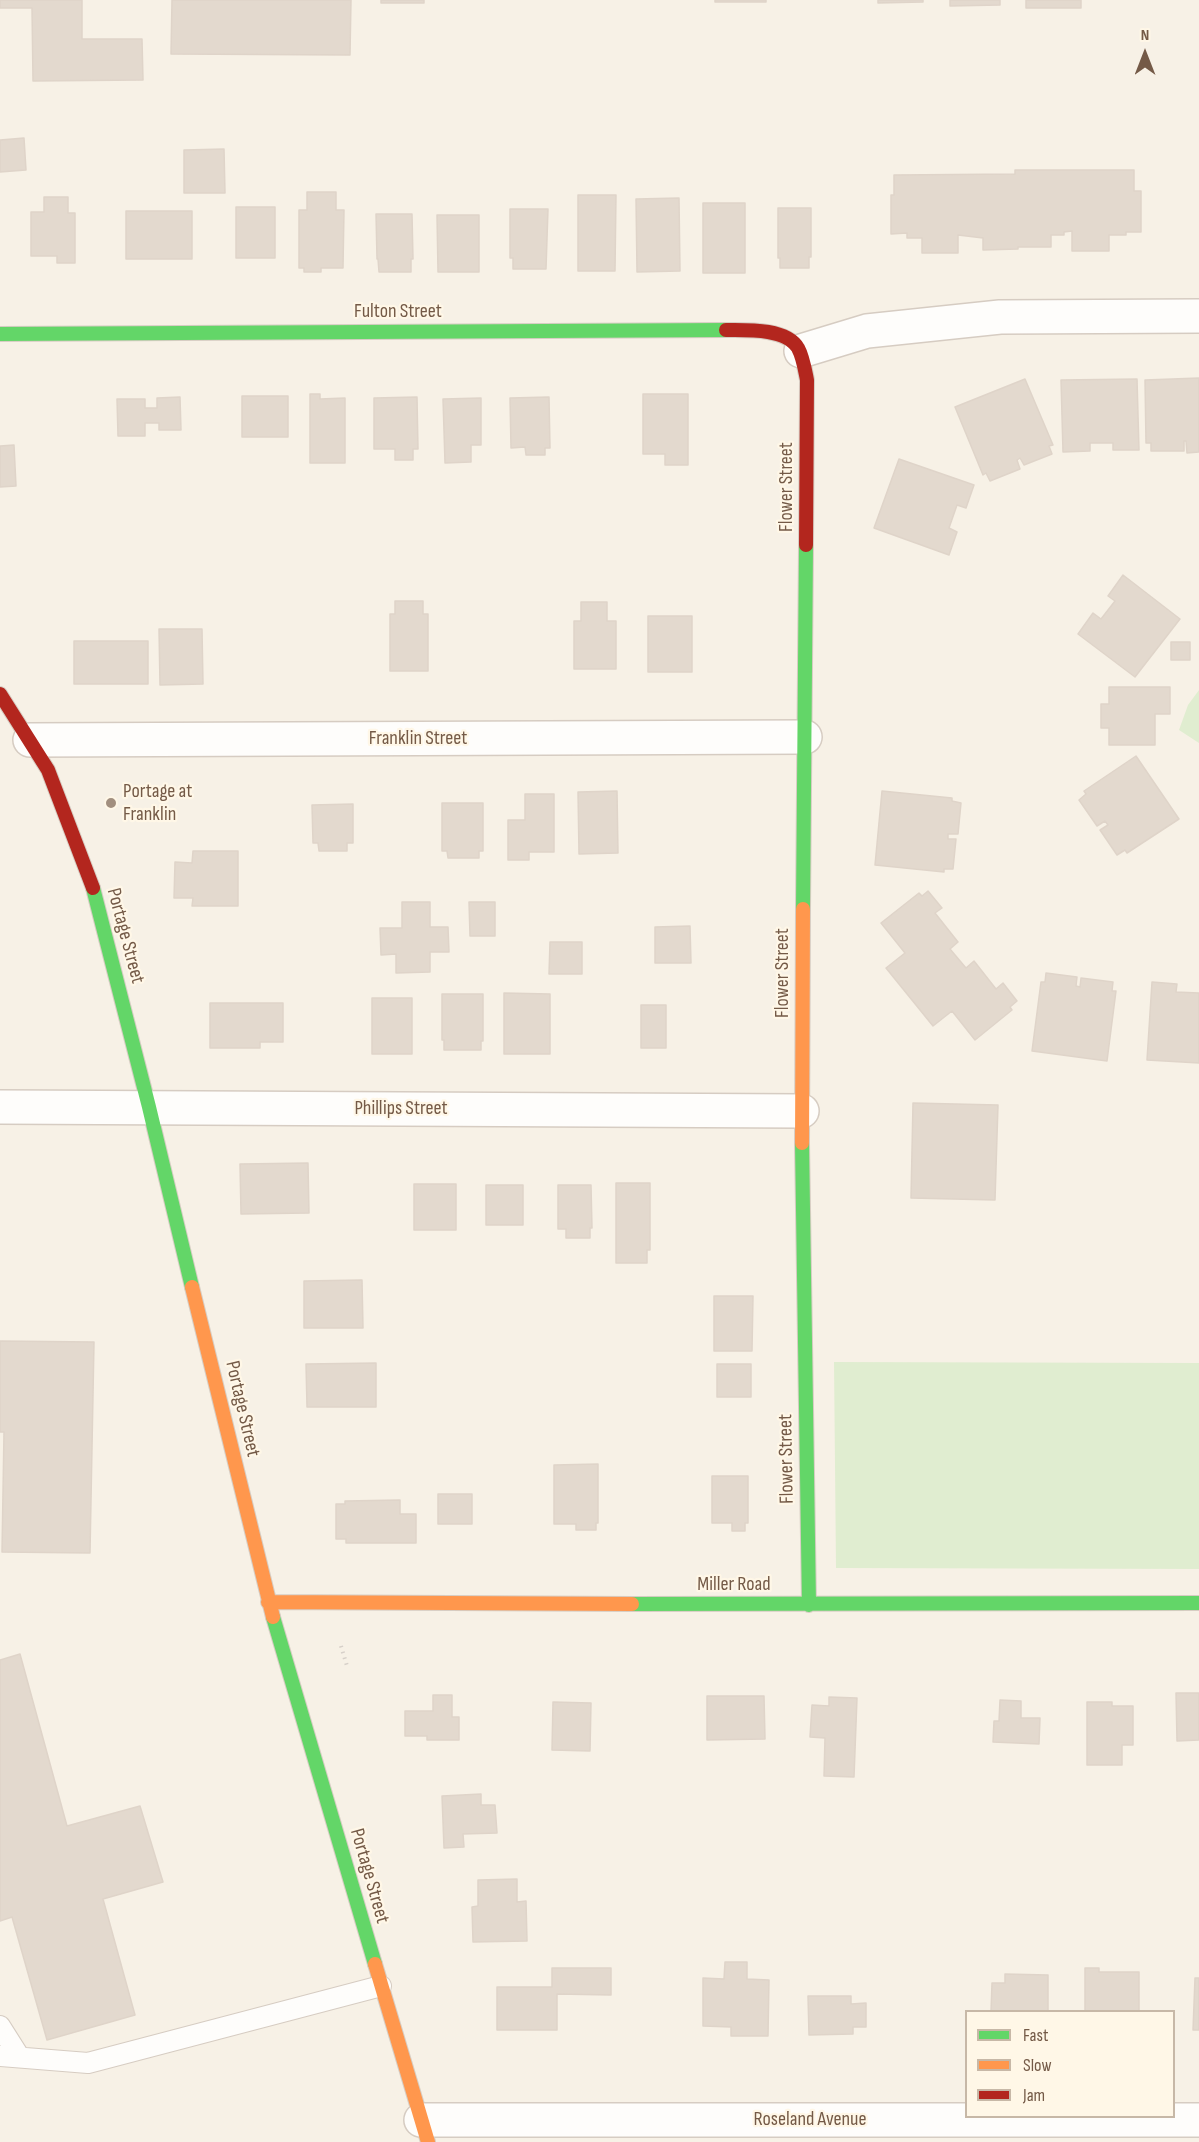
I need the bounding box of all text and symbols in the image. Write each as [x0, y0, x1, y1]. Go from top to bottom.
north arrow [1115, 24, 1175, 84]
text: N [1141, 26, 1149, 45]
street label: Fulton Street [354, 300, 442, 324]
street label: Flower Street [775, 442, 799, 532]
street label: Franklin Street [369, 727, 467, 751]
place label: Portage at Franklin [123, 780, 192, 827]
marker: Portage at Franklin [104, 796, 118, 810]
street label: Portage Street [101, 886, 149, 986]
street label: Flower Street [771, 928, 795, 1018]
street label: Phillips Street [354, 1097, 448, 1121]
street label: Portage Street [219, 1359, 265, 1459]
street label: Flower Street [774, 1414, 800, 1504]
street label: Miller Road [697, 1573, 771, 1597]
street label: Portage Street [344, 1826, 394, 1926]
legend [965, 2010, 1175, 2118]
text: Fast [1023, 2025, 1048, 2046]
text: Slow [1023, 2055, 1052, 2076]
text: Jam [1023, 2085, 1045, 2106]
street label: Roseland Avenue [754, 2108, 866, 2132]

